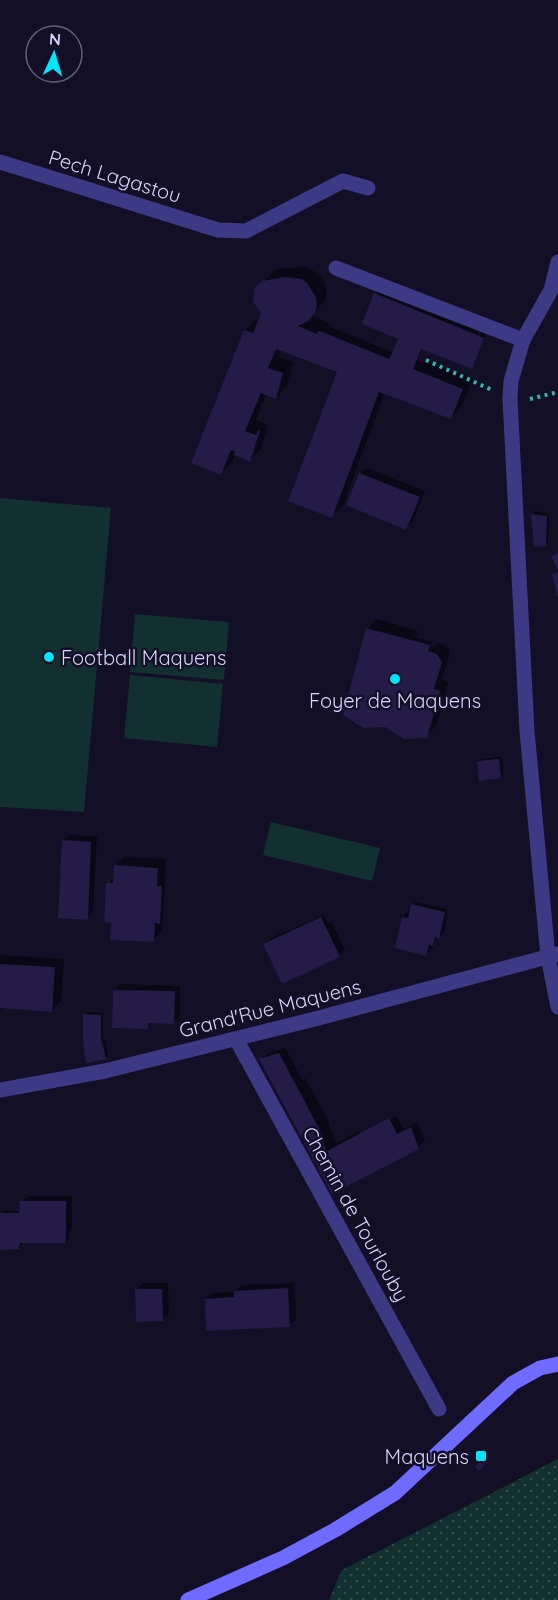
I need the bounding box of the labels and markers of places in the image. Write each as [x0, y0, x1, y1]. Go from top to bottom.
place label: Football Maquens [61, 645, 226, 670]
marker: Football Maquens [42, 650, 56, 664]
marker: Foyer de Maquens [388, 672, 402, 686]
place label: Foyer de Maquens [309, 688, 481, 713]
place label: Maquens [385, 1444, 469, 1469]
marker: Maquens [474, 1449, 488, 1463]

